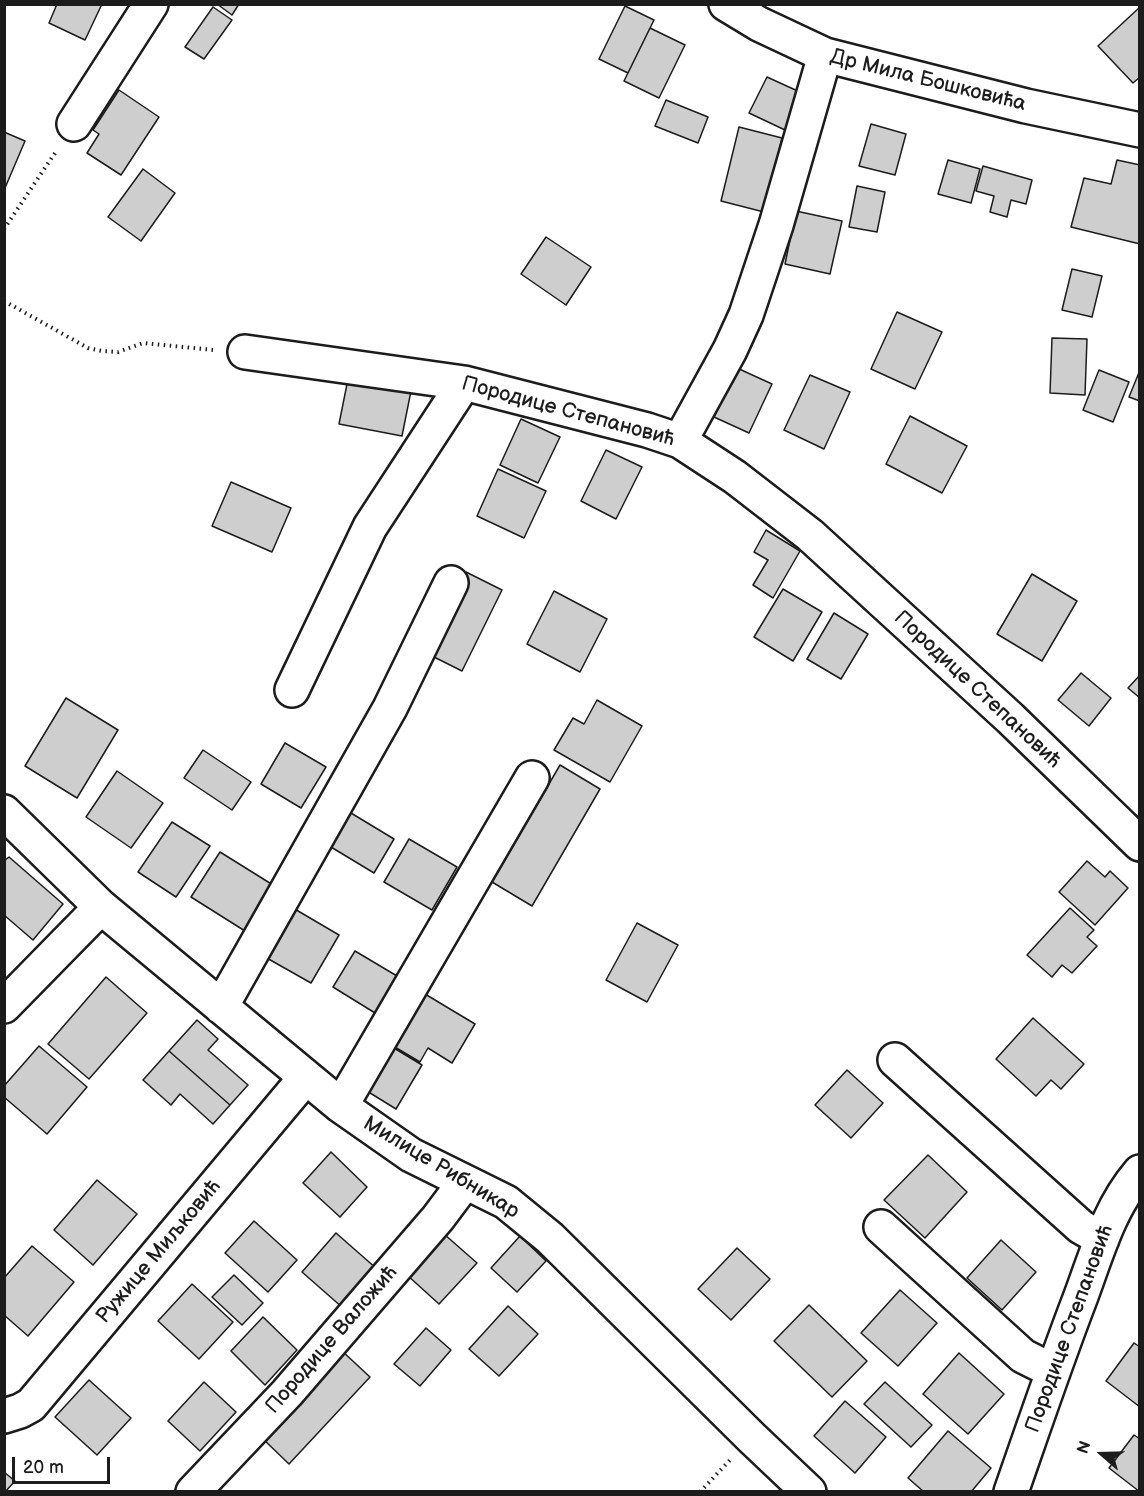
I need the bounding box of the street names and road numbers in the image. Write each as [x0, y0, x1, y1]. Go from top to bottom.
street label: Др Мила Бошковића [828, 44, 1028, 118]
street label: Породице Степановић [459, 371, 677, 453]
street label: Породице Степановић [888, 606, 1066, 774]
street label: Милице Рибникар [358, 1111, 524, 1225]
street label: Ружице Миљковић [91, 1175, 227, 1329]
street label: Породице Степановић [1021, 1222, 1119, 1436]
street label: Породице Валожић [261, 1261, 403, 1419]

